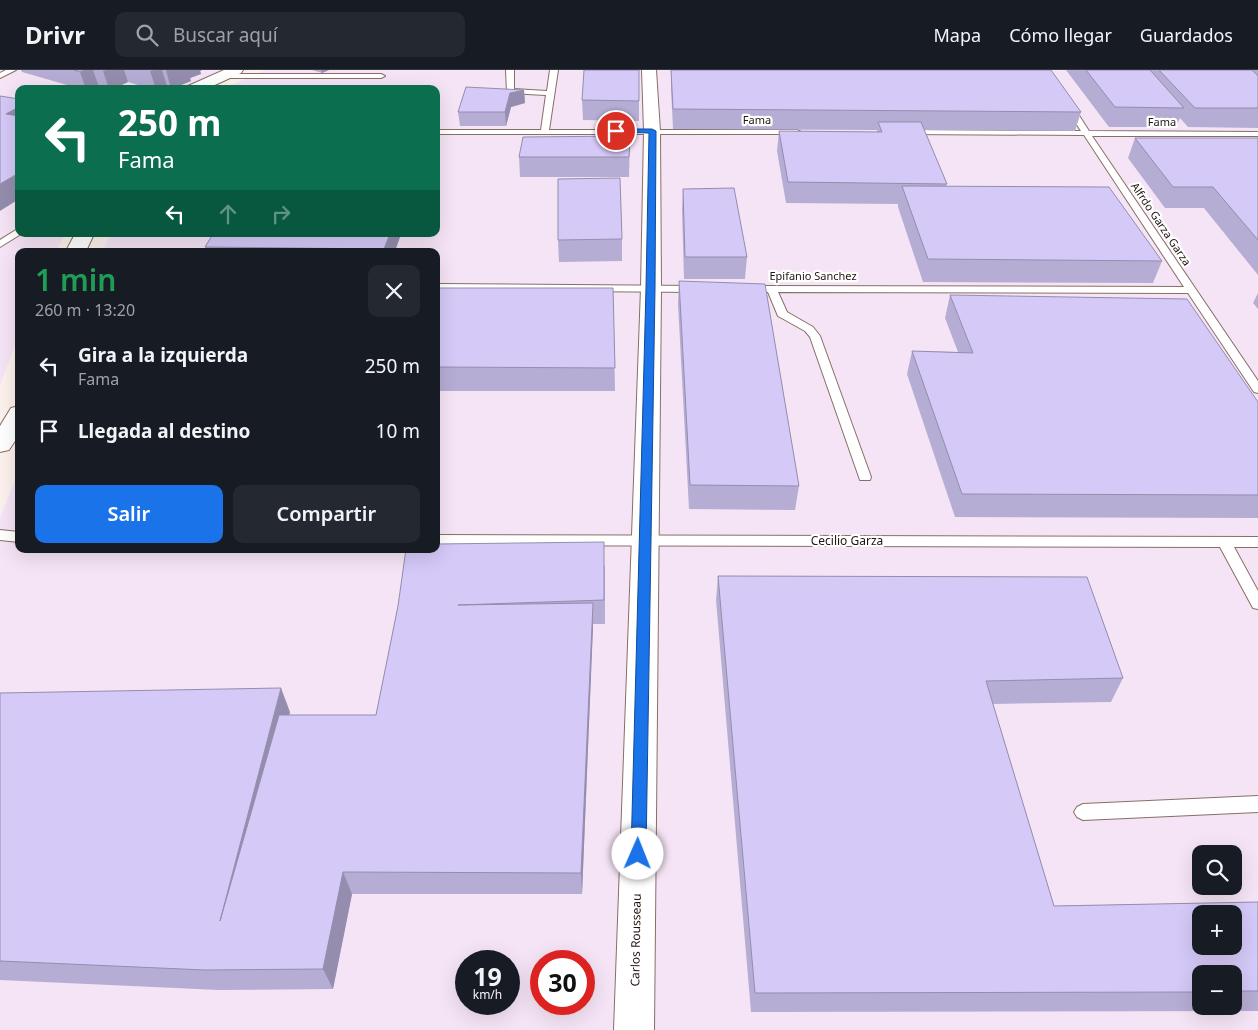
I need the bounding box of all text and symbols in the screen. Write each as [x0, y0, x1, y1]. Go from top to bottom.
search box [115, 12, 465, 57]
text: Drivr [25, 18, 85, 51]
icon: search [133, 21, 161, 49]
text: Buscar aquí [173, 22, 278, 48]
text: Mapa [934, 23, 981, 47]
text: Cómo llegar [1009, 23, 1112, 47]
text: Guardados [1140, 23, 1233, 47]
text: 250 m [118, 99, 221, 146]
icon: left [35, 105, 100, 170]
pin [595, 110, 637, 152]
street label: Fama [743, 112, 771, 127]
street label: Fama [1148, 114, 1176, 129]
icon: arrive [602, 117, 630, 145]
text: Fama [118, 144, 175, 174]
street label: Alfrdo Garza Garza [1128, 179, 1195, 268]
icon: left [161, 200, 189, 228]
icon: ahead [214, 200, 242, 228]
icon: right [267, 200, 295, 228]
text: 1 min [35, 259, 116, 300]
button: close [368, 265, 420, 317]
street label: Epifanio Sanchez [769, 268, 857, 283]
text: 260 m · 13:20 [35, 299, 135, 321]
text: Gira a la izquierda [78, 342, 248, 368]
icon: left [35, 352, 63, 380]
text: 250 m [365, 353, 420, 379]
text: Fama [78, 368, 119, 390]
icon: arrive [35, 417, 63, 445]
text: Llegada al destino [78, 418, 250, 444]
text: 10 m [376, 418, 420, 444]
button: Salir [35, 485, 223, 543]
button: Compartir [233, 485, 420, 543]
street label: Cecilio Garza [811, 532, 883, 549]
position arrow [611, 827, 663, 879]
map controls [1192, 845, 1242, 1015]
button: search [1192, 845, 1242, 895]
street label: Carlos Rousseau [626, 893, 645, 987]
button: + [1192, 905, 1242, 955]
speed limit sign: 30 [530, 950, 595, 1015]
text: 19 [473, 959, 502, 993]
button: − [1192, 965, 1242, 1015]
text: km/h [473, 986, 502, 1003]

